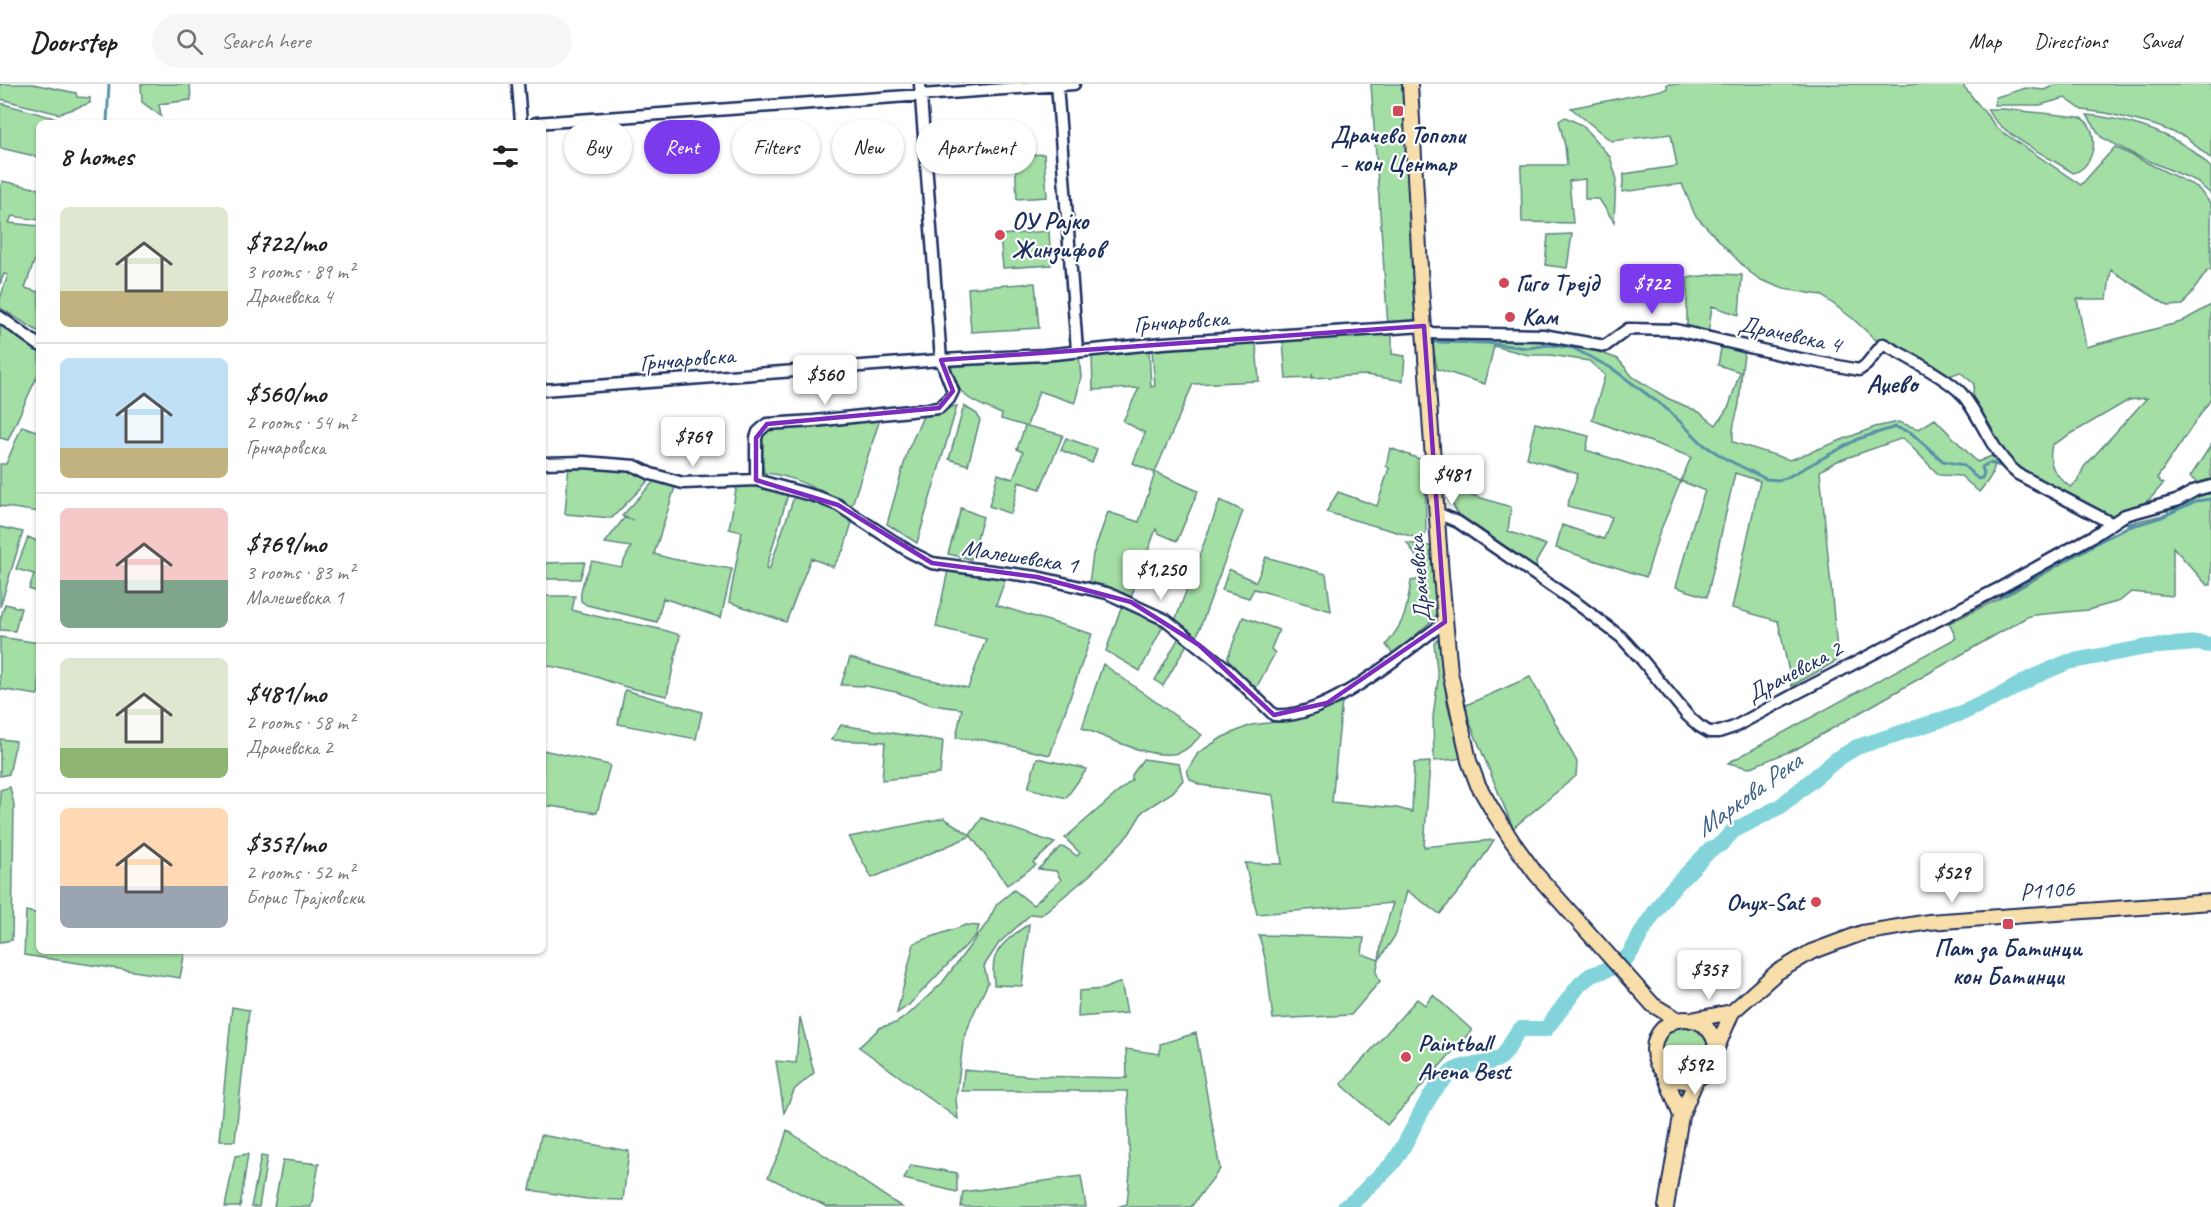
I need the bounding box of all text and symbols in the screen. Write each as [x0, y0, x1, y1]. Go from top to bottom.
search box [152, 14, 572, 68]
text: Doorstep [30, 24, 116, 59]
icon: search [173, 25, 206, 58]
text: Search here [221, 27, 311, 55]
text: Map [1969, 28, 2001, 54]
text: Directions [2034, 28, 2107, 54]
text: Saved [2140, 28, 2181, 54]
marker: Драчево Тополи - кон Центар [1391, 104, 1405, 118]
chip: Buy [564, 120, 632, 174]
chip: Rent [644, 120, 720, 174]
chip: Filters [732, 120, 820, 174]
chip: New [832, 120, 904, 174]
chip: Apartment [916, 120, 1036, 174]
place label: Драчево Тополи - кон Центар [1331, 120, 1468, 178]
text: 8 homes [60, 140, 133, 173]
icon: filters [489, 140, 522, 173]
place label: ОУ Рајко Жинзифов [1012, 206, 1109, 265]
text: $722/mo [246, 226, 326, 259]
marker: ОУ Рајко Жинзифов [993, 228, 1007, 242]
icon: home [108, 231, 180, 303]
text: 3 rooms · 89 m² [246, 259, 354, 284]
pin: $722 [1616, 264, 1688, 315]
place label: Гиго Трејд [1516, 268, 1601, 298]
text: $722 [1634, 271, 1670, 296]
marker: Гиго Трејд [1497, 276, 1511, 290]
text: Драчевска 4 [246, 284, 333, 309]
place label: Кам [1522, 302, 1559, 332]
street label: Грнчаровска [1132, 303, 1232, 339]
street label: Драчевска 4 [1736, 309, 1846, 360]
marker: Кам [1503, 310, 1517, 324]
street label: Грнчаровска [638, 340, 738, 378]
pin: $560 [789, 355, 861, 406]
text: $560 [807, 362, 843, 387]
district label: Аџево [1867, 367, 1920, 400]
text: $560/mo [246, 377, 326, 410]
icon: home [108, 382, 180, 454]
text: 2 rooms · 54 m² [246, 410, 354, 435]
pin: $769 [657, 417, 729, 468]
text: $769 [675, 424, 711, 449]
text: Грнчаровска [246, 435, 325, 460]
pin: $481 [1416, 455, 1488, 506]
text: $481 [1434, 462, 1470, 487]
text: $769/mo [246, 527, 326, 560]
icon: home [108, 532, 180, 604]
street label: Малешевска 1 [960, 532, 1081, 580]
street label: Драчевска [1400, 532, 1438, 624]
pin: $1,250 [1112, 550, 1210, 601]
text: $1,250 [1137, 557, 1185, 582]
text: 3 rooms · 83 m² [246, 560, 354, 585]
text: Малешевска 1 [246, 585, 344, 610]
street label: Драчевска 2 [1741, 632, 1849, 709]
text: $481/mo [246, 677, 326, 710]
icon: home [108, 682, 180, 754]
text: 2 rooms · 58 m² [246, 710, 354, 735]
text: Драчевска 2 [246, 735, 333, 760]
water label: Маркова Река [1689, 743, 1810, 844]
text: $357/mo [246, 827, 326, 860]
icon: home [108, 832, 180, 904]
pin: $529 [1916, 853, 1988, 904]
text: 2 rooms · 52 m² [246, 860, 354, 885]
text: $529 [1934, 860, 1970, 885]
street label: P1106 [2019, 873, 2076, 907]
text: Борис Трајковски [246, 885, 364, 910]
place label: Onyx-Sat [1726, 887, 1807, 917]
marker: Onyx-Sat [1809, 895, 1823, 909]
marker: Пат за Батинци кон Батинци [2001, 917, 2015, 931]
place label: Пат за Батинци кон Батинци [1934, 933, 2083, 991]
pin: $357 [1673, 950, 1745, 1001]
text: $357 [1691, 957, 1727, 982]
place label: Paintball Arena Best [1418, 1028, 1513, 1086]
pin: $592 [1659, 1045, 1731, 1096]
marker: Paintball Arena Best [1399, 1050, 1413, 1064]
text: $592 [1677, 1052, 1713, 1077]

